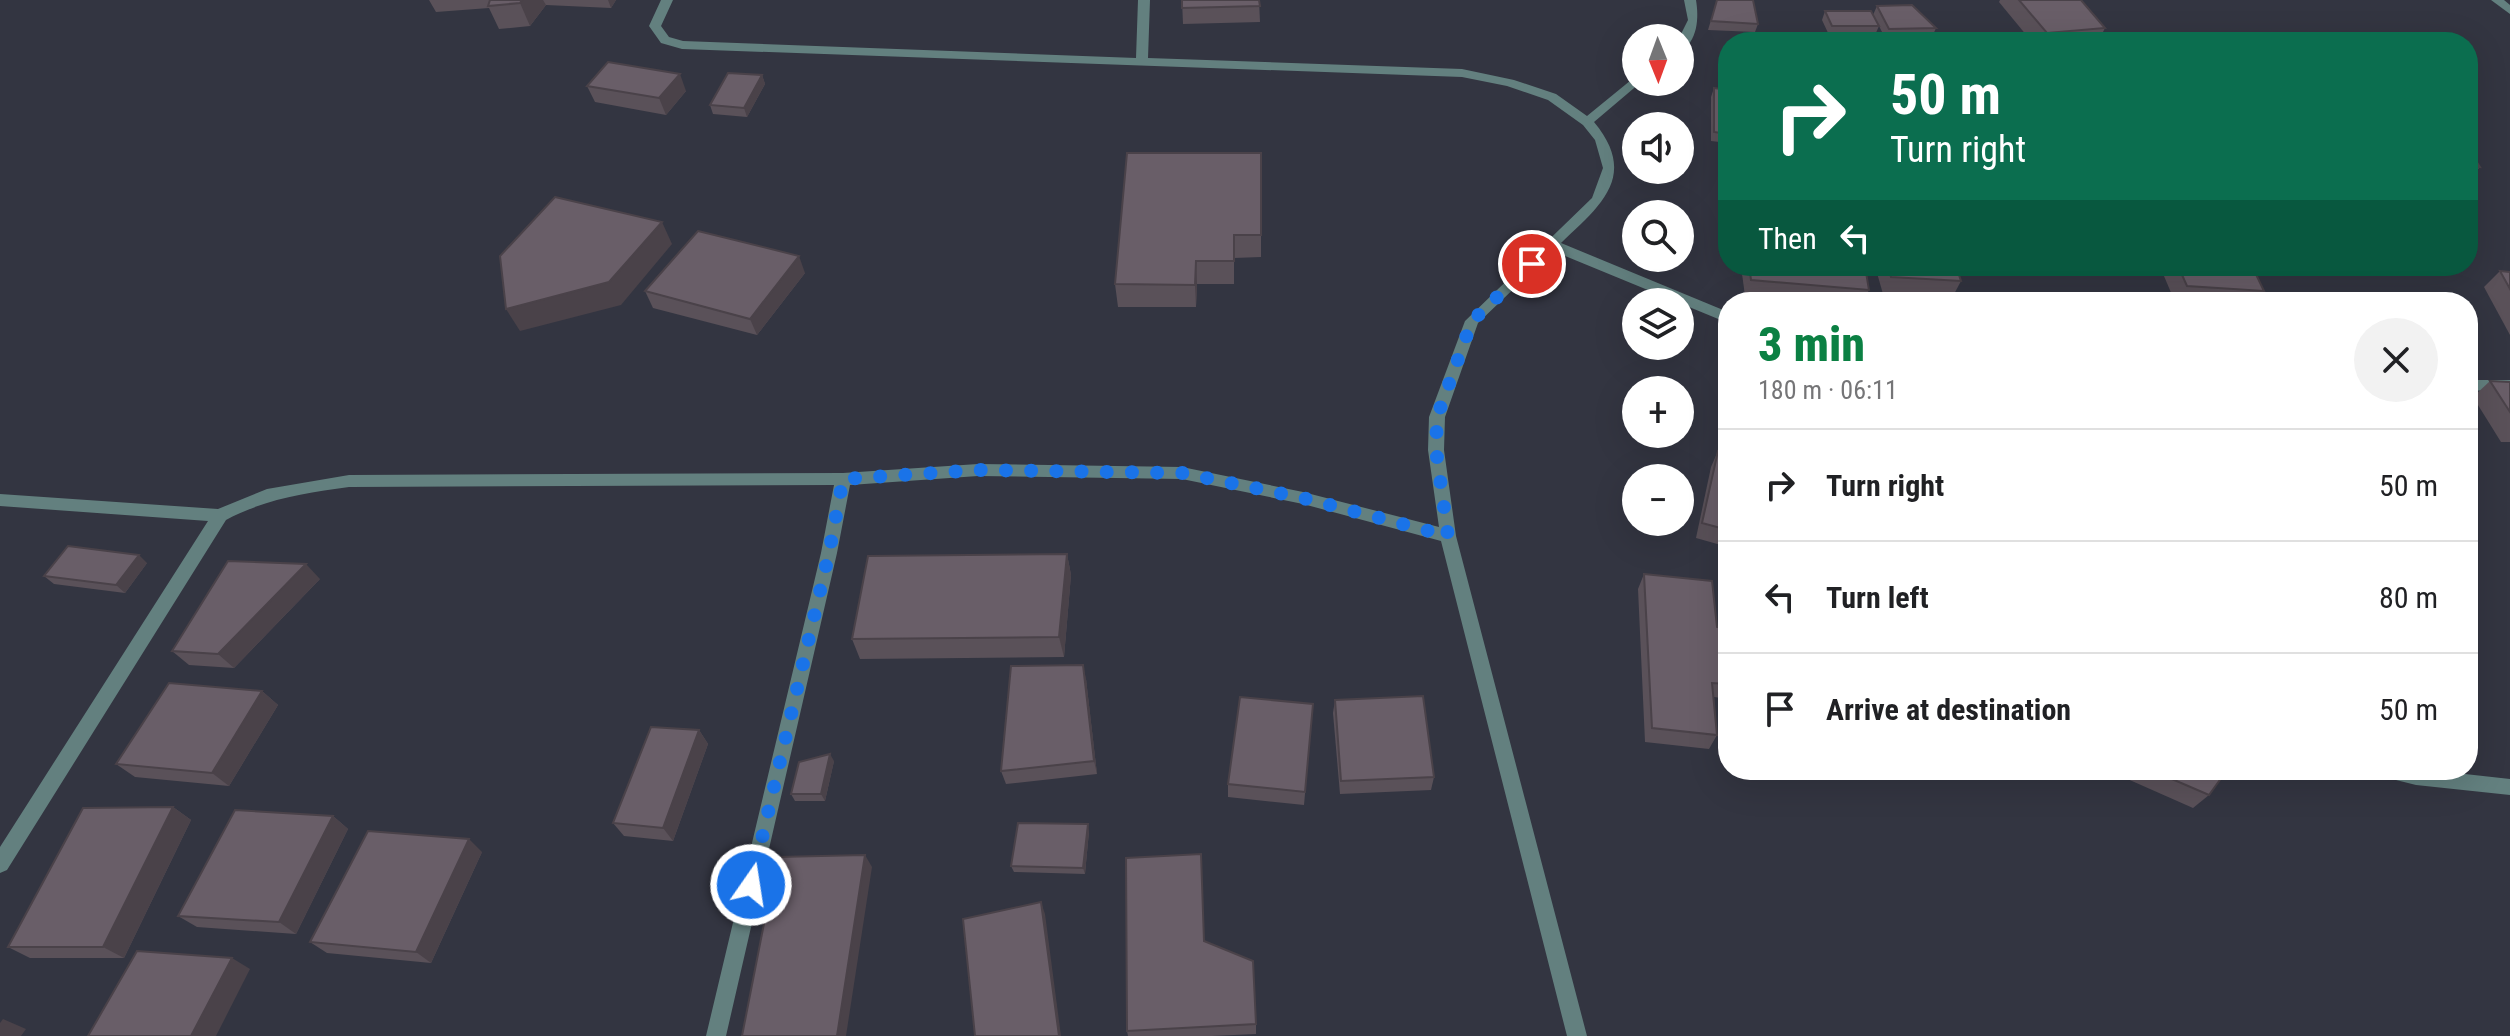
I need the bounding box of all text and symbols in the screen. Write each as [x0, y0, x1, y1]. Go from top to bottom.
north arrow [1622, 24, 1694, 96]
map controls [1622, 24, 1694, 536]
text: 50 m [1890, 62, 2001, 128]
icon: right [1758, 64, 1862, 168]
button: sound [1622, 112, 1694, 184]
text: Turn right [1890, 129, 2026, 171]
button: search [1622, 200, 1694, 272]
icon: left [1833, 216, 1877, 260]
text: Then [1758, 221, 1817, 256]
pin [1498, 230, 1566, 298]
icon: arrive [1510, 242, 1554, 286]
button: layers [1622, 288, 1694, 360]
text: 3 min [1758, 316, 1865, 373]
button: close [2354, 318, 2438, 402]
text: 180 m · 06:11 [1758, 375, 1898, 405]
button: + [1622, 376, 1694, 448]
icon: right [1758, 463, 1802, 507]
button: − [1622, 464, 1694, 536]
text: Turn right [1826, 468, 1944, 503]
text: 50 m [2379, 468, 2438, 503]
icon: left [1758, 575, 1802, 619]
text: Turn left [1826, 580, 1929, 615]
text: 80 m [2379, 580, 2438, 615]
icon: arrive [1758, 687, 1802, 731]
text: Arrive at destination [1826, 692, 2071, 727]
text: 50 m [2379, 692, 2438, 727]
position arrow [709, 843, 793, 927]

